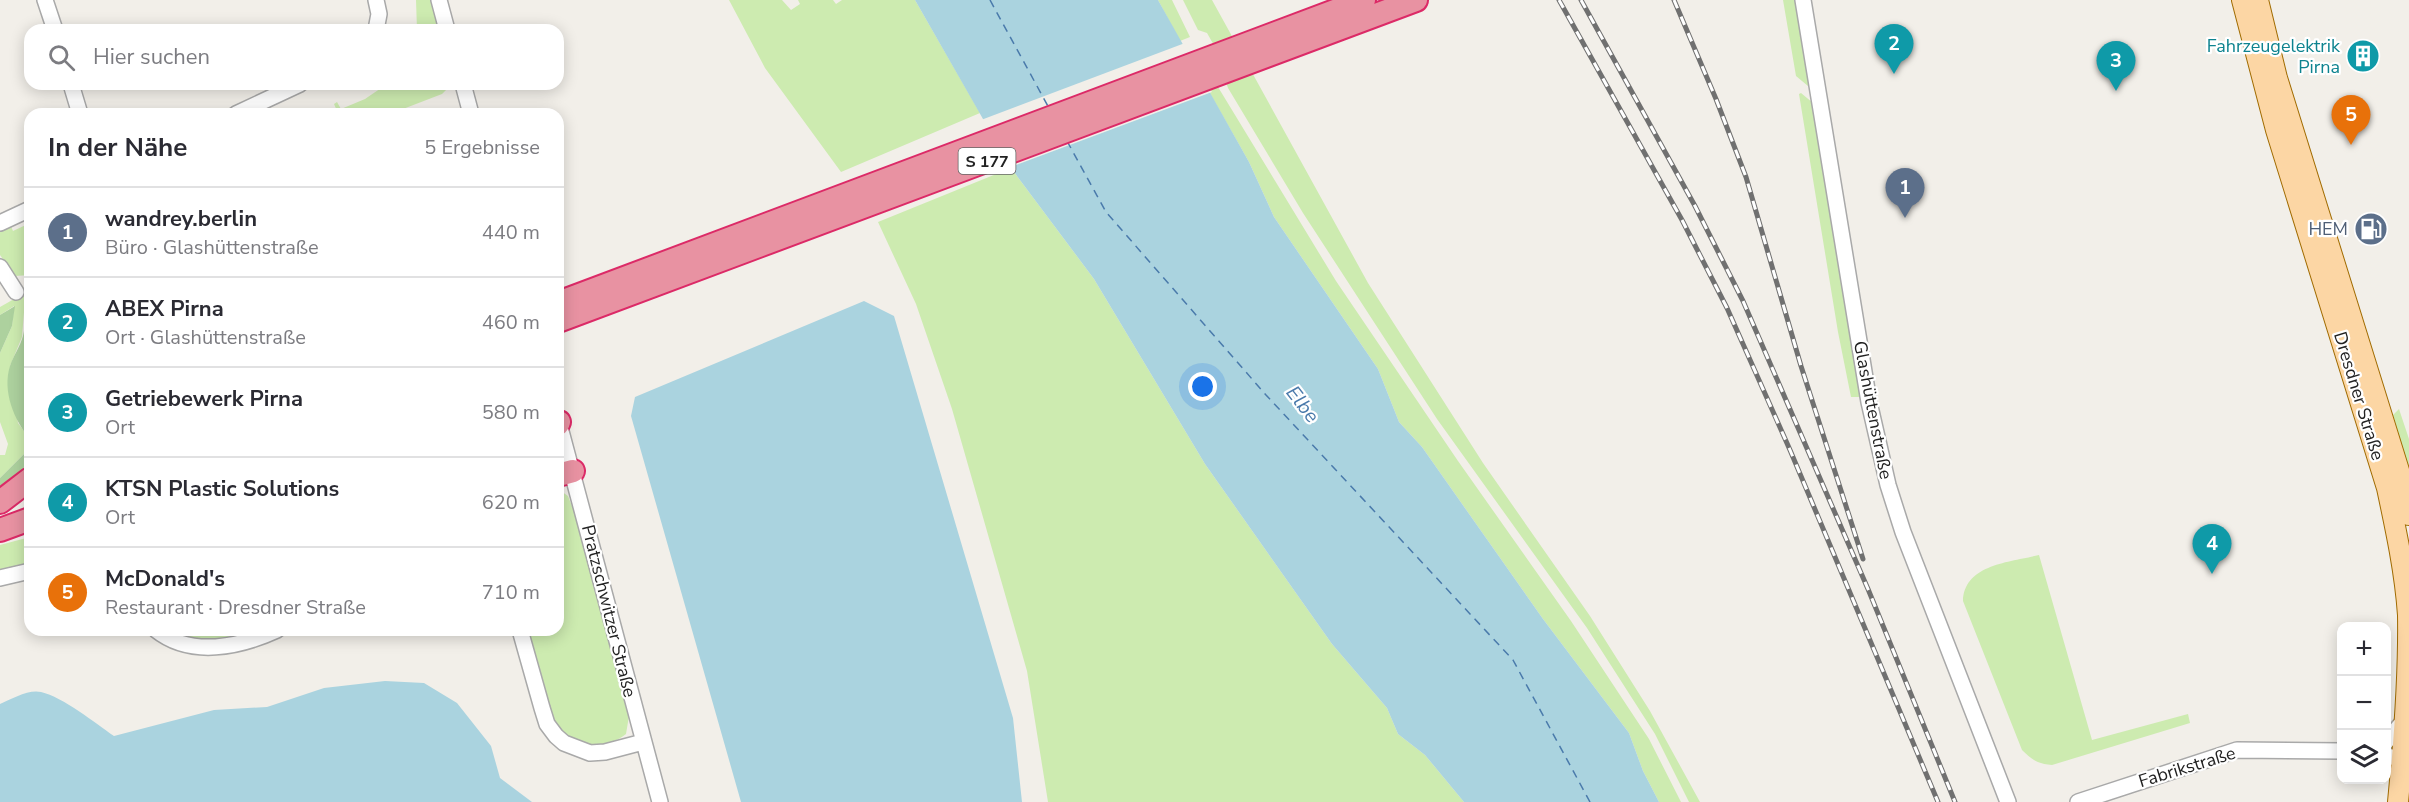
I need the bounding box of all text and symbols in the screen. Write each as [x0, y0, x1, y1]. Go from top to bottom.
search box [24, 24, 564, 90]
pin: 2 [1874, 25, 1914, 74]
place label: Fahrzeugelektrik Pirna [2207, 34, 2341, 79]
building icon: Fahrzeugelektrik Pirna [2345, 38, 2381, 74]
icon: search [45, 41, 78, 74]
text: Hier suchen [93, 42, 210, 72]
pin: 3 [2096, 42, 2136, 91]
pin: 5 [2332, 96, 2370, 145]
text: In der Nähe [48, 130, 187, 165]
text: 5 Ergebnisse [424, 134, 540, 161]
road number: S 177 [958, 148, 1016, 174]
pin: 1 [1886, 168, 1924, 218]
text: wandrey.berlin [105, 204, 257, 234]
fuel station icon: HEM [2353, 211, 2389, 247]
place label: HEM [2308, 217, 2348, 241]
text: 1 [62, 219, 74, 246]
text: 440 m [482, 219, 540, 246]
text: Büro · Glashüttenstraße [105, 234, 319, 261]
text: ABEX Pirna [105, 294, 224, 324]
text: 2 [62, 309, 74, 336]
text: 460 m [482, 309, 540, 336]
text: Ort · Glashüttenstraße [105, 324, 306, 351]
street label: Dresdner Straße [2328, 329, 2390, 463]
street label: Glashüttenstraße [1848, 339, 1898, 481]
your location [1188, 372, 1217, 401]
water label: Elbe [1280, 380, 1326, 429]
text: Getriebewerk Pirna [105, 384, 303, 414]
text: 3 [62, 399, 74, 426]
text: 580 m [482, 399, 540, 426]
text: Ort [105, 414, 135, 441]
text: KTSN Plastic Solutions [105, 474, 339, 504]
text: 4 [62, 489, 74, 516]
text: 620 m [482, 489, 540, 516]
text: Ort [105, 504, 135, 531]
street label: Pratzschwitzer Straße [576, 522, 642, 700]
pin: 4 [2192, 524, 2232, 574]
text: McDonald's [105, 564, 225, 594]
text: 5 [62, 579, 74, 606]
text: 710 m [482, 579, 540, 606]
text: Restaurant · Dresdner Straße [105, 594, 366, 621]
map controls [2337, 622, 2391, 784]
button: + [2337, 622, 2391, 676]
button: − [2337, 676, 2391, 730]
button: layers [2337, 730, 2391, 784]
street label: Fabrikstraße [2135, 741, 2239, 793]

